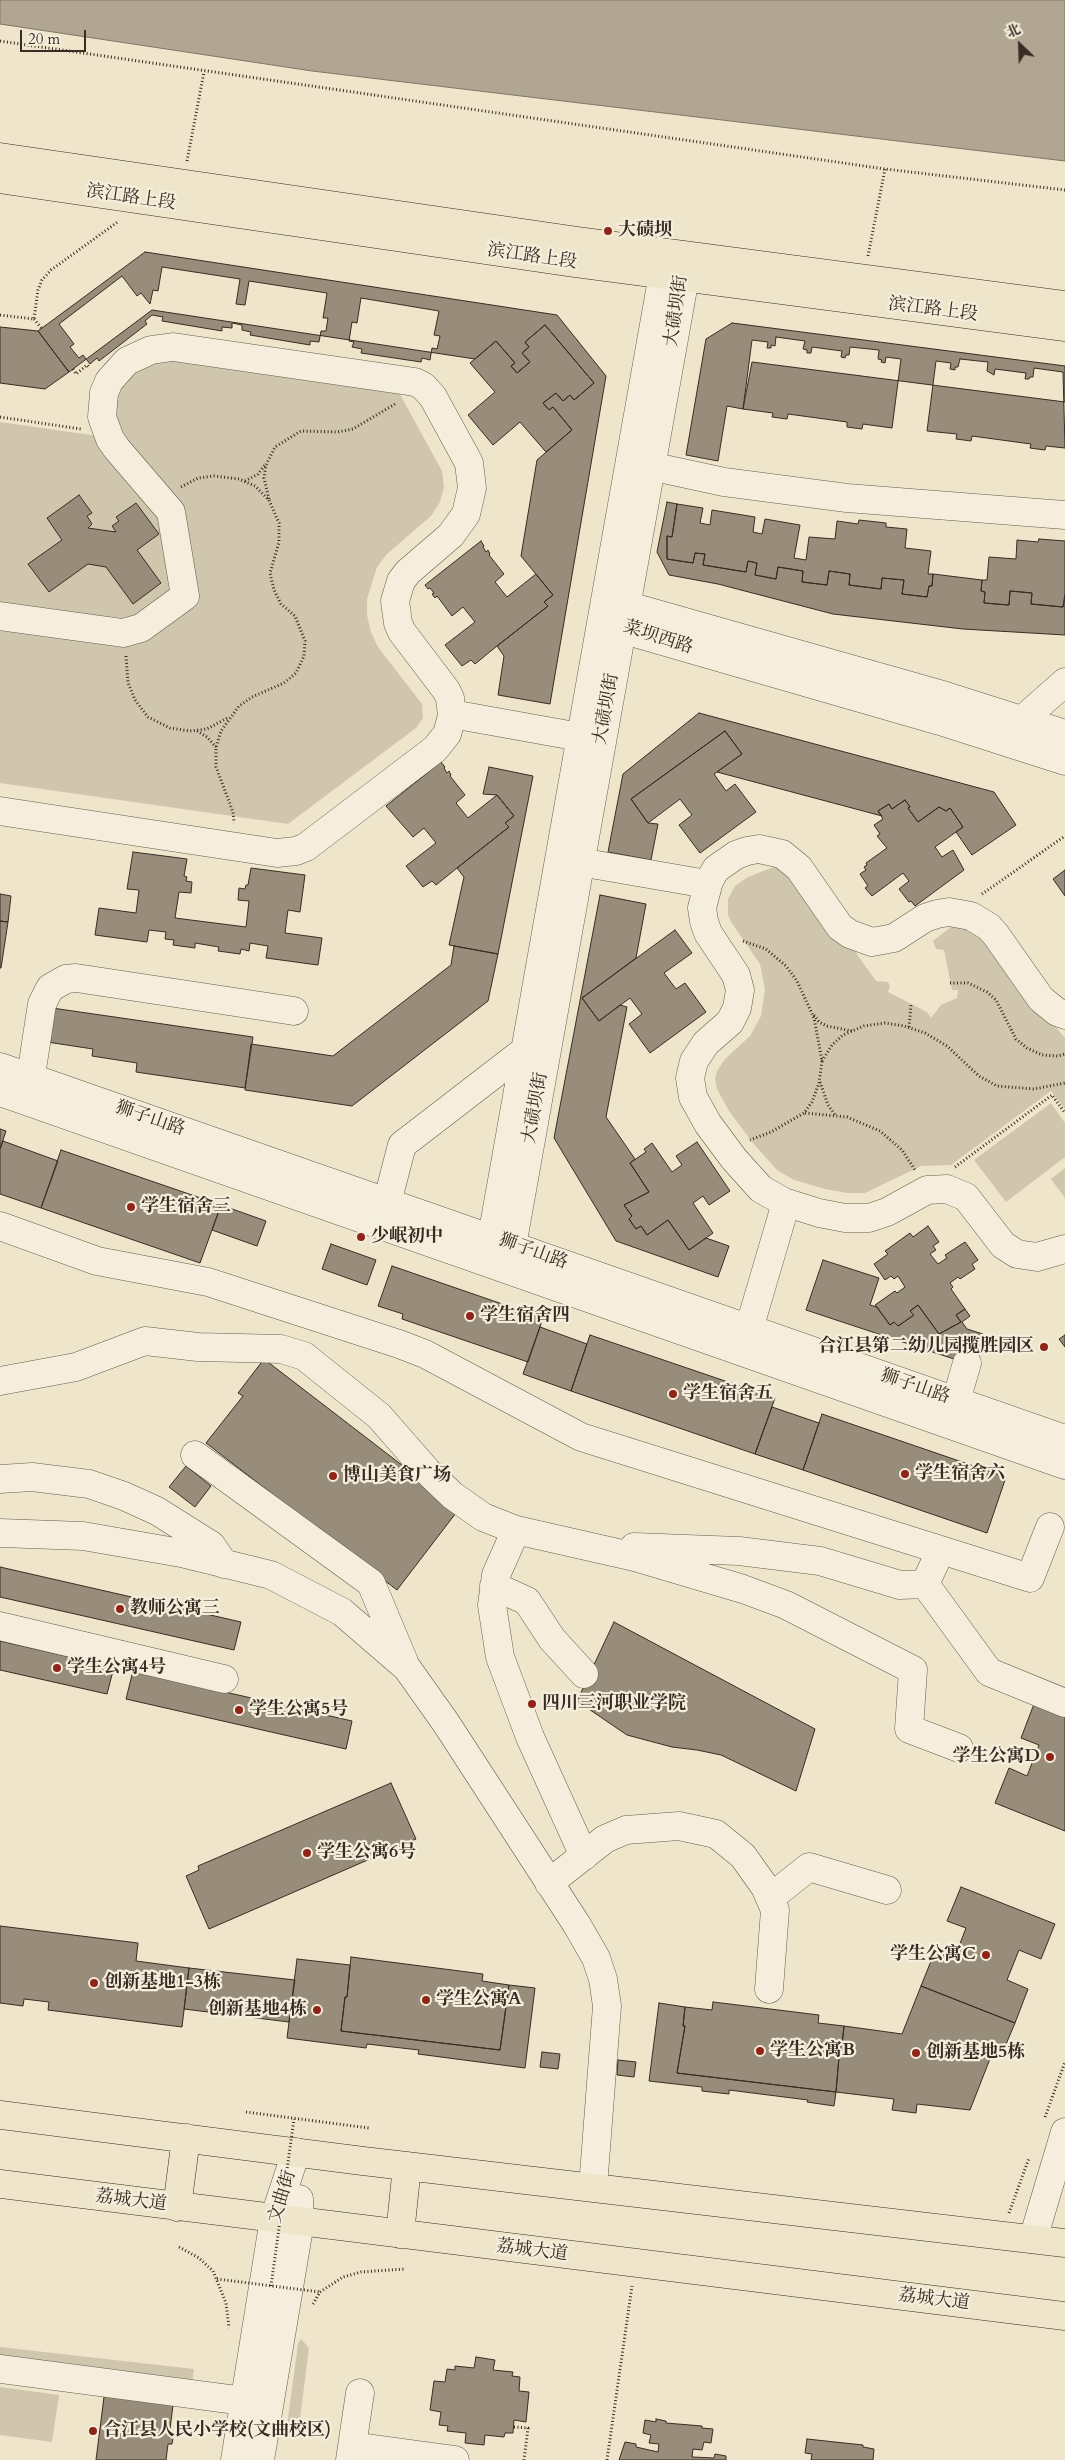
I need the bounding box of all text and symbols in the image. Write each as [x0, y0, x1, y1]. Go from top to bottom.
text: 北 [1003, 19, 1024, 42]
scale bar [22, 20, 89, 52]
north arrow [995, 20, 1045, 70]
text: 20 m [28, 29, 60, 49]
street label: 滨江路上段 [85, 181, 177, 215]
place label: 大碛坝 [618, 220, 672, 242]
marker: 大碛坝 [602, 225, 614, 237]
street label: 滨江路上段 [486, 240, 578, 274]
street label: 大碛坝街 [661, 274, 693, 348]
street label: 滨江路上段 [887, 294, 979, 326]
street label: 菜坝西路 [620, 617, 696, 659]
street label: 大碛坝街 [590, 672, 624, 746]
street label: 大碛坝街 [519, 1071, 553, 1145]
street label: 狮子山路 [112, 1097, 188, 1141]
place label: 学生宿舍三 [141, 1196, 231, 1218]
marker: 学生宿舍三 [125, 1201, 137, 1213]
place label: 少岷初中 [371, 1226, 443, 1248]
street label: 狮子山路 [495, 1230, 571, 1274]
marker: 少岷初中 [355, 1231, 367, 1243]
place label: 学生宿舍四 [480, 1305, 570, 1327]
marker: 学生宿舍四 [464, 1310, 476, 1322]
place label: 合江县第二幼儿园揽胜园区 [818, 1336, 1034, 1358]
marker: 合江县第二幼儿园揽胜园区 [1038, 1341, 1050, 1353]
street label: 狮子山路 [877, 1365, 953, 1409]
place label: 学生宿舍五 [683, 1383, 773, 1405]
marker: 学生宿舍五 [667, 1388, 679, 1400]
place label: 学生宿舍六 [915, 1463, 1005, 1485]
place label: 博山美食广场 [343, 1465, 451, 1487]
marker: 学生宿舍六 [899, 1468, 911, 1480]
marker: 博山美食广场 [327, 1470, 339, 1482]
place label: 教师公寓三 [130, 1598, 220, 1620]
marker: 教师公寓三 [114, 1603, 126, 1615]
place label: 学生公寓4号 [67, 1657, 166, 1679]
marker: 学生公寓4号 [51, 1662, 63, 1674]
place label: 四川三河职业学院 [542, 1693, 686, 1715]
marker: 四川三河职业学院 [526, 1698, 538, 1710]
place label: 学生公寓5号 [249, 1699, 348, 1721]
marker: 学生公寓5号 [233, 1704, 245, 1716]
place label: 学生公寓D [953, 1746, 1040, 1768]
marker: 学生公寓D [1044, 1751, 1056, 1763]
place label: 学生公寓6号 [317, 1842, 416, 1864]
marker: 学生公寓6号 [301, 1847, 313, 1859]
place label: 学生公寓C [890, 1944, 976, 1966]
marker: 学生公寓C [980, 1949, 992, 1961]
place label: 创新基地1-3栋 [104, 1972, 221, 1994]
marker: 创新基地1-3栋 [88, 1977, 100, 1989]
place label: 学生公寓A [436, 1989, 522, 2011]
marker: 学生公寓A [420, 1994, 432, 2006]
place label: 创新基地4栋 [208, 1999, 307, 2021]
marker: 创新基地4栋 [311, 2004, 323, 2016]
place label: 学生公寓B [770, 2040, 855, 2062]
place label: 创新基地5栋 [926, 2042, 1025, 2064]
marker: 学生公寓B [754, 2045, 766, 2057]
marker: 创新基地5栋 [910, 2047, 922, 2059]
street label: 文曲街 [265, 2168, 301, 2226]
street label: 荔城大道 [94, 2186, 168, 2216]
street label: 荔城大道 [495, 2236, 569, 2266]
street label: 荔城大道 [897, 2285, 971, 2315]
place label: 合江县人民小学校(文曲校区) [103, 2420, 331, 2442]
marker: 合江县人民小学校(文曲校区) [87, 2425, 99, 2437]

